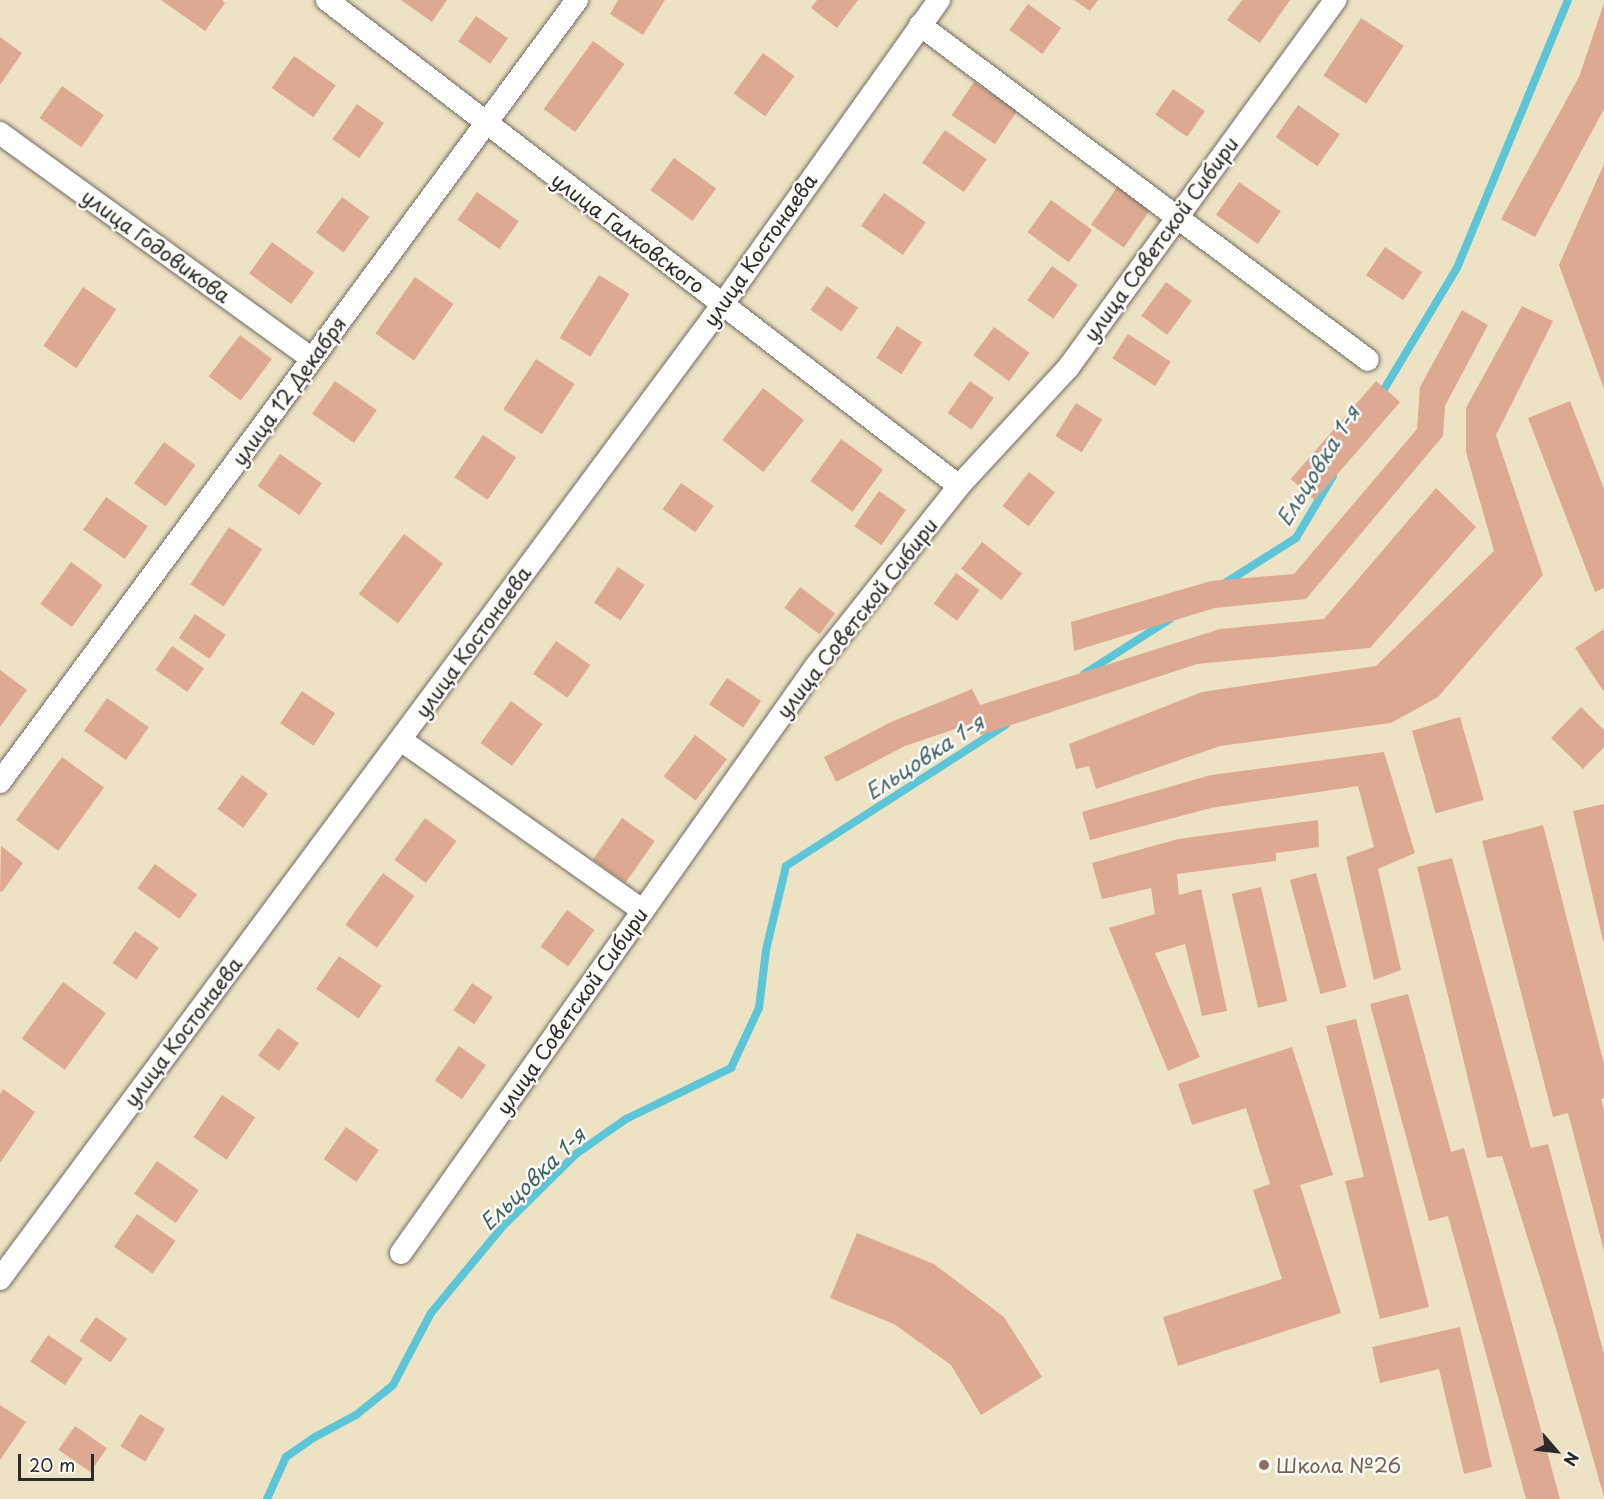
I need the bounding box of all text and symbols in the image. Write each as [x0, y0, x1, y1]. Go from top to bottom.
street label: улица Советской Сибири [1078, 131, 1244, 347]
street label: улица Галковского [546, 167, 710, 299]
street label: улица Костонаева [698, 169, 822, 331]
street label: улица Годовикова [77, 184, 235, 308]
street label: улица 12 Декабря [227, 312, 351, 470]
water label: Ельцовка 1-я [1270, 401, 1364, 529]
street label: улица Советской Сибири [771, 513, 943, 723]
street label: улица Костонаева [410, 561, 536, 723]
water label: Ельцовка 1-я [860, 708, 988, 804]
street label: улица Советской Сибири [491, 902, 653, 1120]
street label: улица Костонаева [119, 952, 247, 1112]
water label: Ельцовка 1-я [474, 1122, 590, 1234]
north arrow [1526, 1421, 1586, 1481]
scale bar [21, 1442, 98, 1480]
text: N [1558, 1448, 1585, 1471]
text: 20 m [29, 1451, 75, 1478]
place label: Школа №26 [1276, 1453, 1402, 1477]
marker: Школа №26 [1257, 1458, 1271, 1472]

